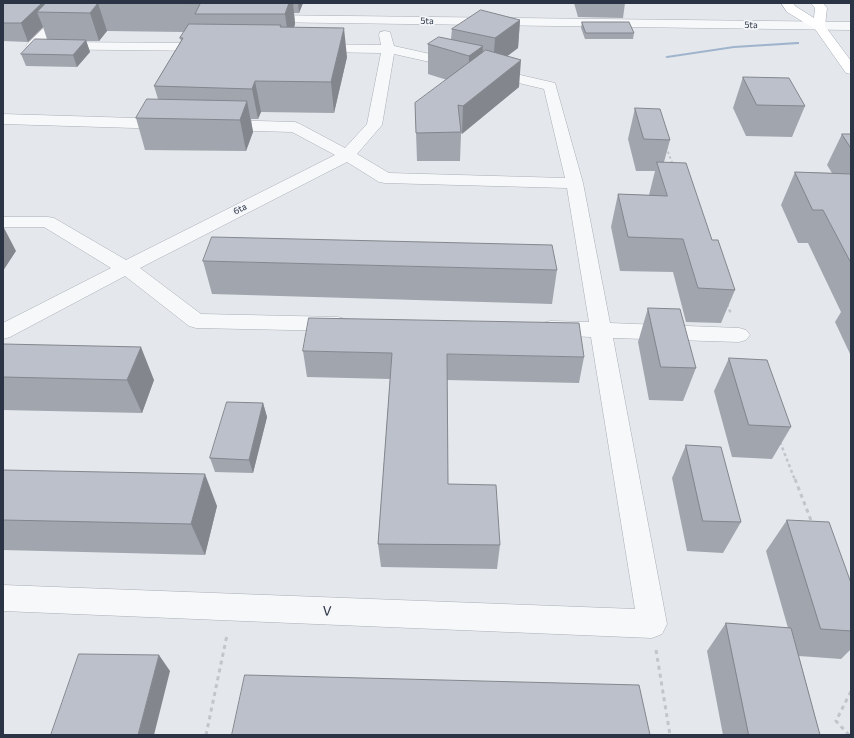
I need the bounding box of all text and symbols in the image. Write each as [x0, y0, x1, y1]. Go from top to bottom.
street label: 5ta [420, 15, 434, 27]
street label: 5ta [744, 19, 758, 31]
street label: 6ta [231, 201, 249, 217]
street label: V [322, 603, 332, 619]

